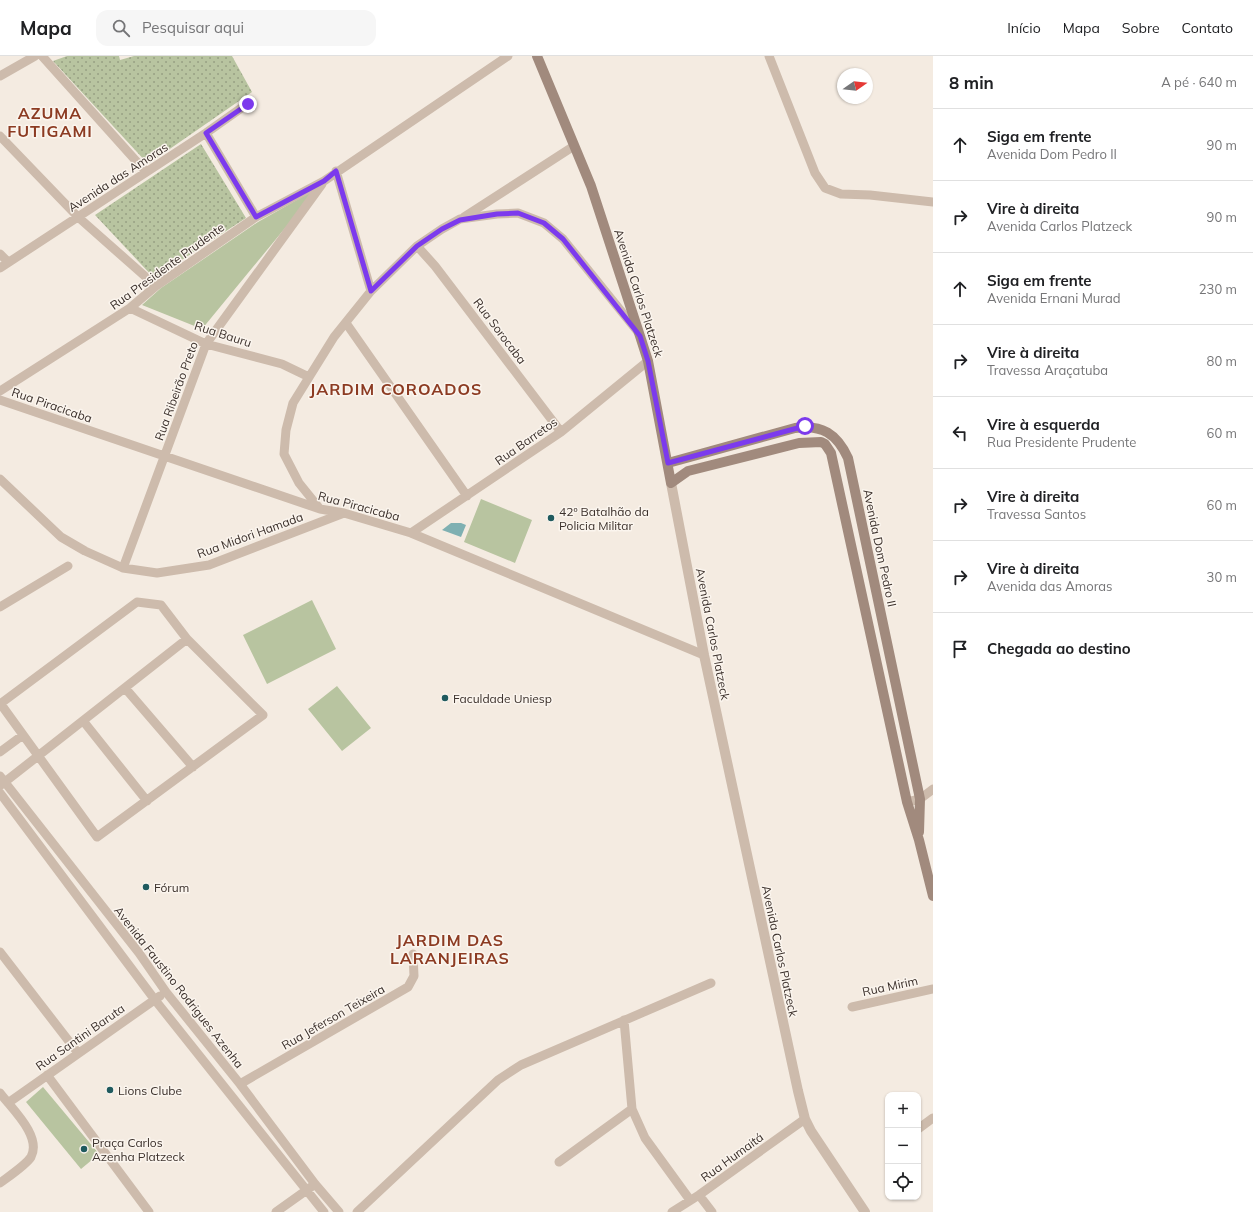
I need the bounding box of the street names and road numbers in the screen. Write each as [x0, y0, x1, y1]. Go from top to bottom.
street label: Avenida das Amoras [65, 139, 171, 215]
street label: Rua Presidente Prudente [107, 219, 227, 313]
street label: Avenida Carlos Platzeck [611, 227, 667, 360]
street label: Rua Sorocaba [470, 295, 530, 367]
street label: Rua Bauru [193, 318, 253, 350]
street label: Rua Ribeirão Preto [151, 339, 201, 443]
street label: Rua Piracicaba [10, 384, 94, 426]
street label: Rua Barretos [492, 414, 560, 468]
street label: Rua Piracicaba [316, 488, 402, 524]
street label: Avenida Dom Pedro II [860, 488, 900, 608]
street label: Rua Midori Hamada [195, 509, 305, 561]
street label: Avenida Carlos Platzeck [693, 567, 733, 702]
street label: Avenida Carlos Platzeck [759, 884, 801, 1019]
street label: Avenida Faustino Rodrigues Azenha [111, 903, 247, 1071]
street label: Rua Mirim [861, 973, 919, 999]
street label: Rua Jeferson Teixeira [279, 981, 387, 1053]
street label: Rua Santini Baruta [33, 1001, 127, 1073]
street label: Rua Humaitá [698, 1129, 766, 1185]

